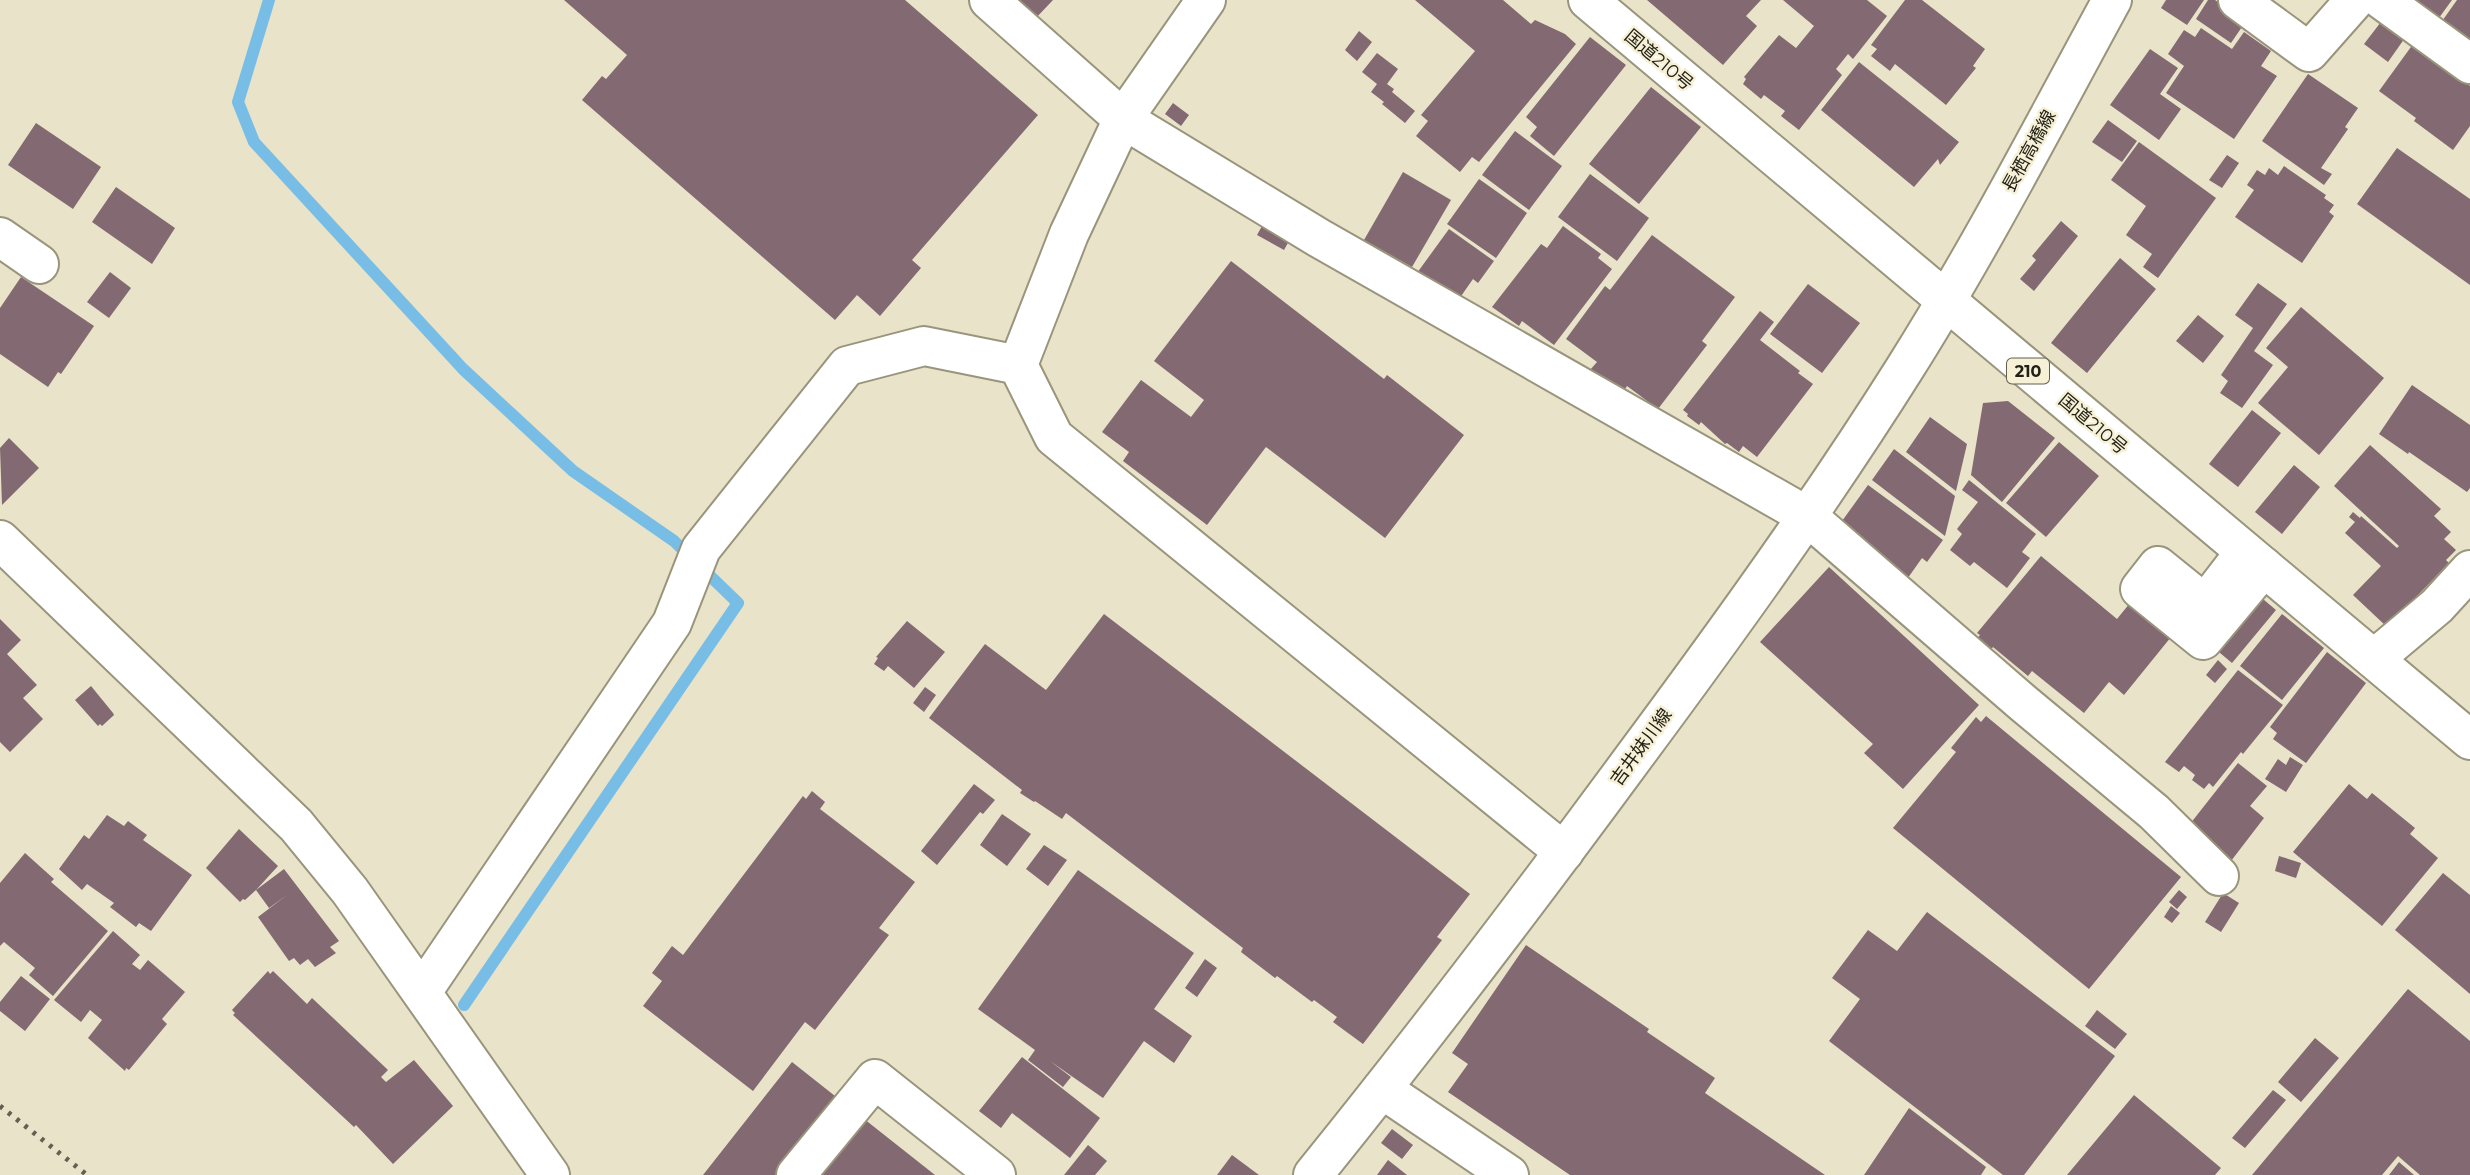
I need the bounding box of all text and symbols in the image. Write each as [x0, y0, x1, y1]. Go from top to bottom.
street label: 国道210号 [1620, 25, 1698, 95]
street label: 長栖高橋線 [1998, 106, 2060, 196]
road number: 210 [2007, 358, 2049, 384]
street label: 国道210号 [2054, 389, 2132, 459]
street label: 吉井妹川線 [1606, 704, 1676, 790]

